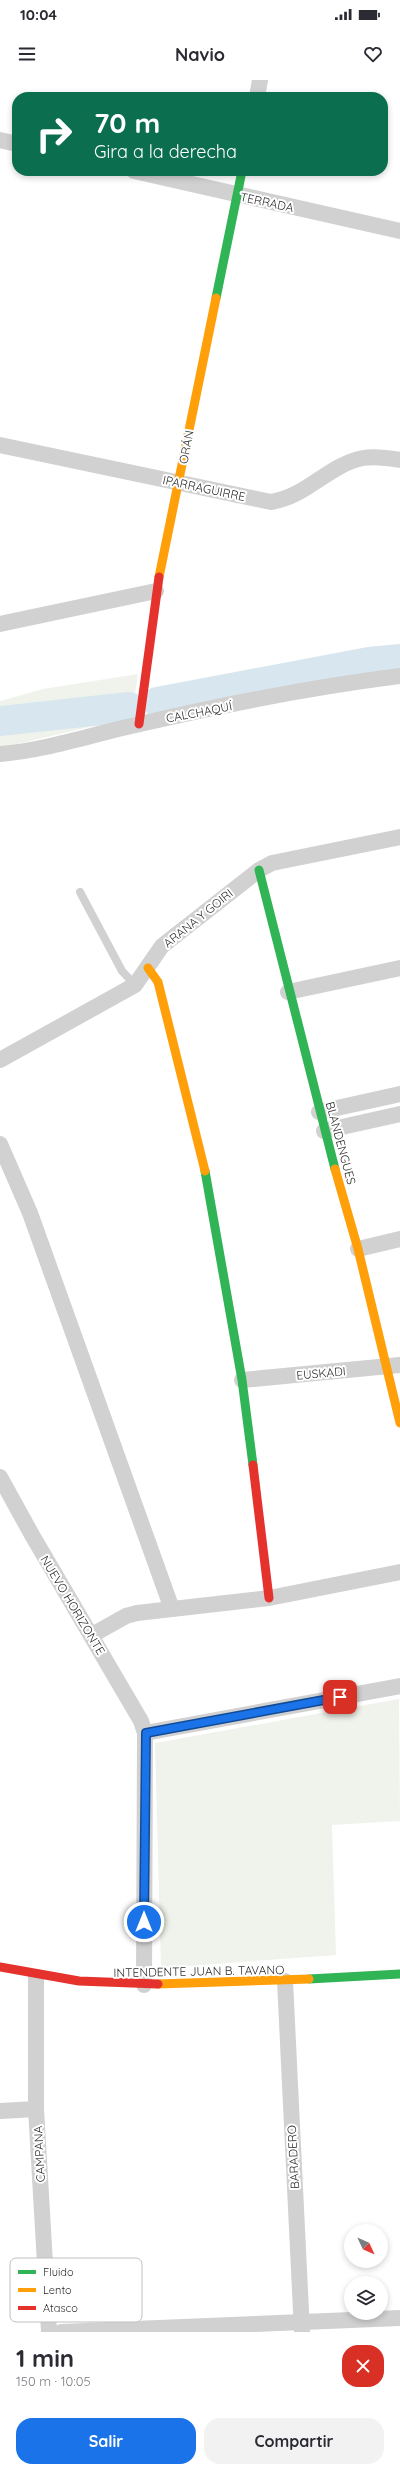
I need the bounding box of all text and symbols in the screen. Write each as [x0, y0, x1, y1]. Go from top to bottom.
text: 10:04 [20, 5, 57, 24]
icon: menu [16, 43, 38, 65]
text: Navio [175, 43, 225, 66]
icon: heart [362, 43, 384, 65]
text: 70 m [94, 105, 160, 140]
icon: right [28, 108, 80, 160]
text: Gira a la derecha [94, 140, 237, 163]
street label: TERRADA [239, 189, 295, 215]
street label: ORÁN [175, 429, 197, 465]
street label: IPARRAGUIRRE [161, 472, 247, 504]
street label: CALCHAQUÍ [165, 698, 234, 726]
street label: ARANA Y GOIRI [160, 885, 236, 951]
street label: BLANDENGUES [323, 1100, 359, 1186]
street label: EUSKADI [296, 1363, 346, 1383]
street label: NUEVO HORIZONTE [37, 1553, 109, 1657]
pin [323, 1680, 357, 1714]
icon: arrive [329, 1686, 351, 1708]
position arrow [123, 1901, 165, 1943]
street label: INTENDENTE JUAN B. TAVANO [113, 1962, 285, 1980]
street label: CAMPANA [30, 2125, 48, 2183]
street label: BARADERO [284, 2125, 302, 2189]
north arrow [344, 2224, 388, 2268]
map controls [344, 2224, 388, 2320]
legend [10, 2258, 142, 2322]
text: Fluido [43, 2265, 74, 2279]
button: layers [344, 2276, 388, 2320]
text: Lento [43, 2283, 72, 2297]
text: Atasco [43, 2301, 78, 2315]
text: 1 min [16, 2343, 74, 2373]
button: close [342, 2345, 384, 2387]
text: 150 m · 10:05 [16, 2373, 90, 2389]
button: Salir [16, 2418, 196, 2464]
button: Compartir [204, 2418, 384, 2464]

